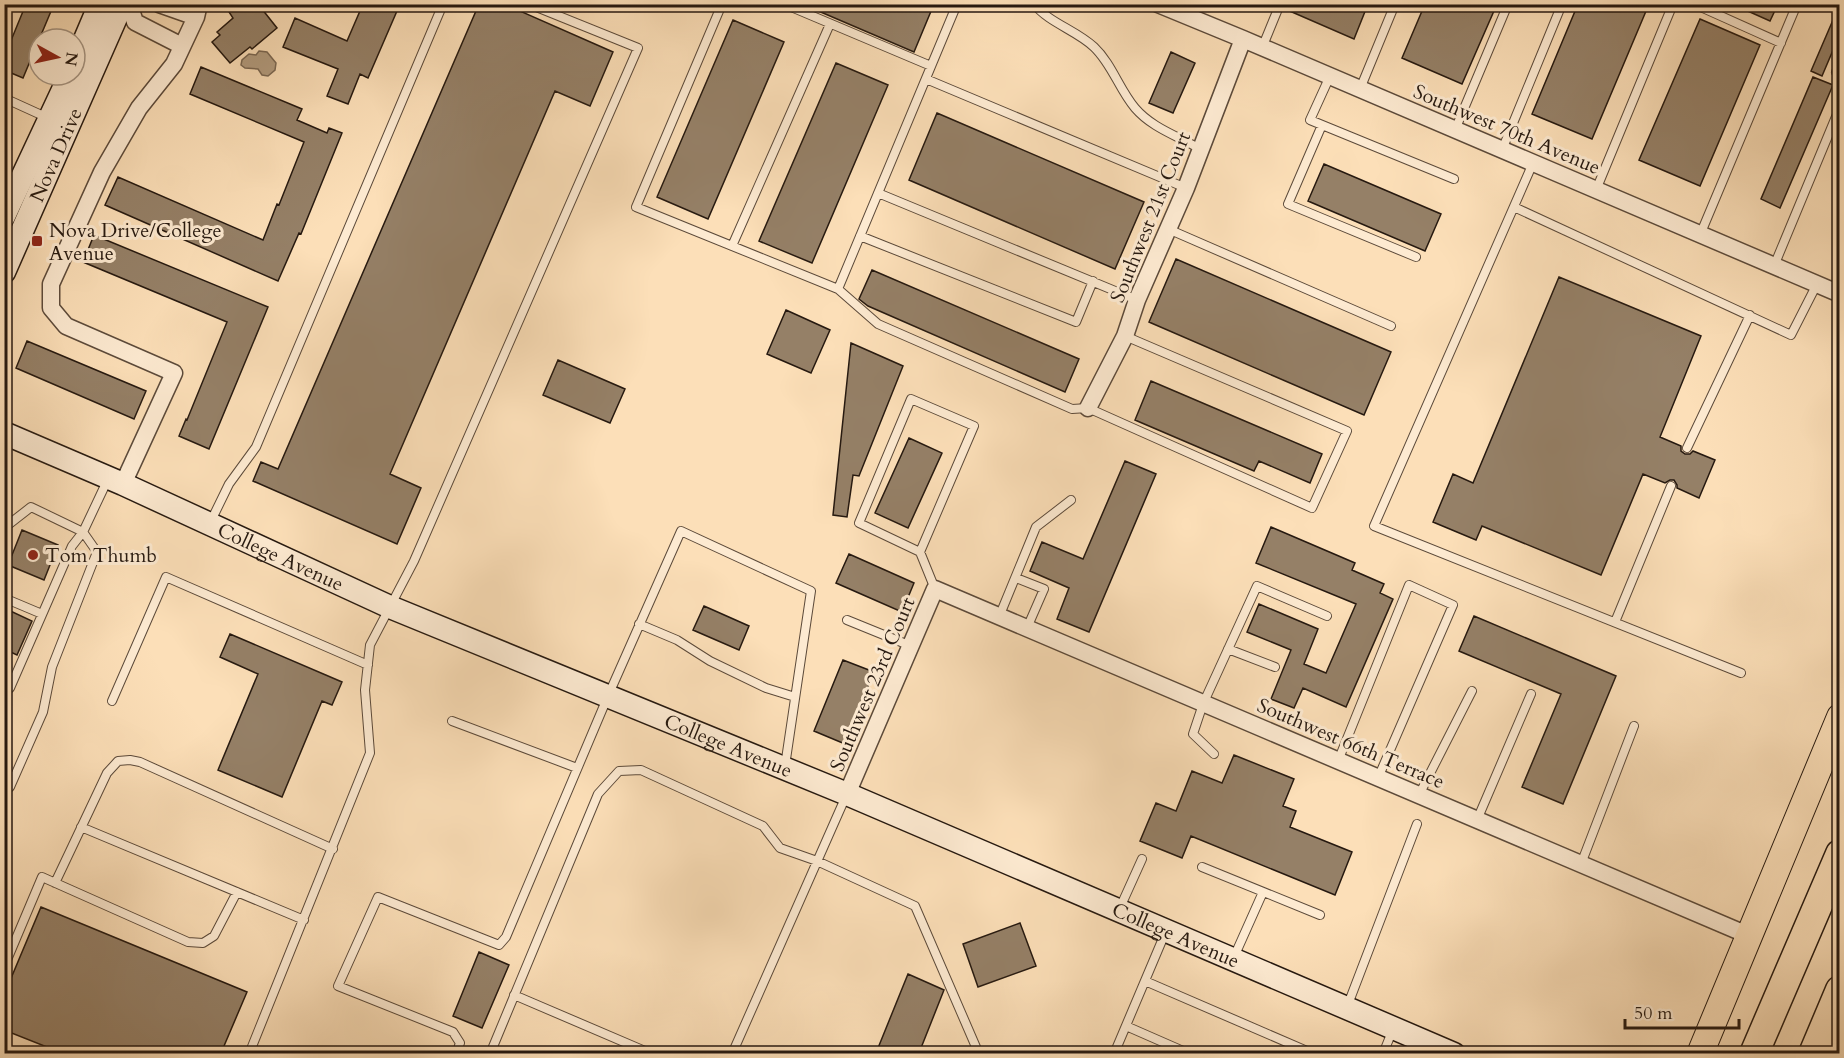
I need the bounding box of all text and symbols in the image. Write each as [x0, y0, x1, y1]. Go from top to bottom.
north arrow [27, 27, 87, 87]
text: N [59, 51, 83, 67]
street label: Southwest 70th Avenue [1409, 78, 1604, 181]
street label: Nova Drive [23, 104, 89, 206]
street label: Southwest 21st Court [1104, 127, 1197, 307]
place label: Nova Drive/College Avenue [49, 217, 222, 267]
marker: Nova Drive/College Avenue [30, 234, 44, 248]
street label: College Avenue [213, 516, 348, 598]
place label: Tom Thumb [45, 542, 157, 569]
marker: Tom Thumb [26, 548, 40, 562]
street label: Southwest 23rd Court [823, 592, 922, 776]
street label: Southwest 66th Terrace [1253, 692, 1449, 795]
street label: College Avenue [660, 708, 796, 784]
street label: College Avenue [1108, 896, 1244, 975]
scale bar [1625, 992, 1739, 1030]
text: 50 m [1634, 1001, 1673, 1026]

